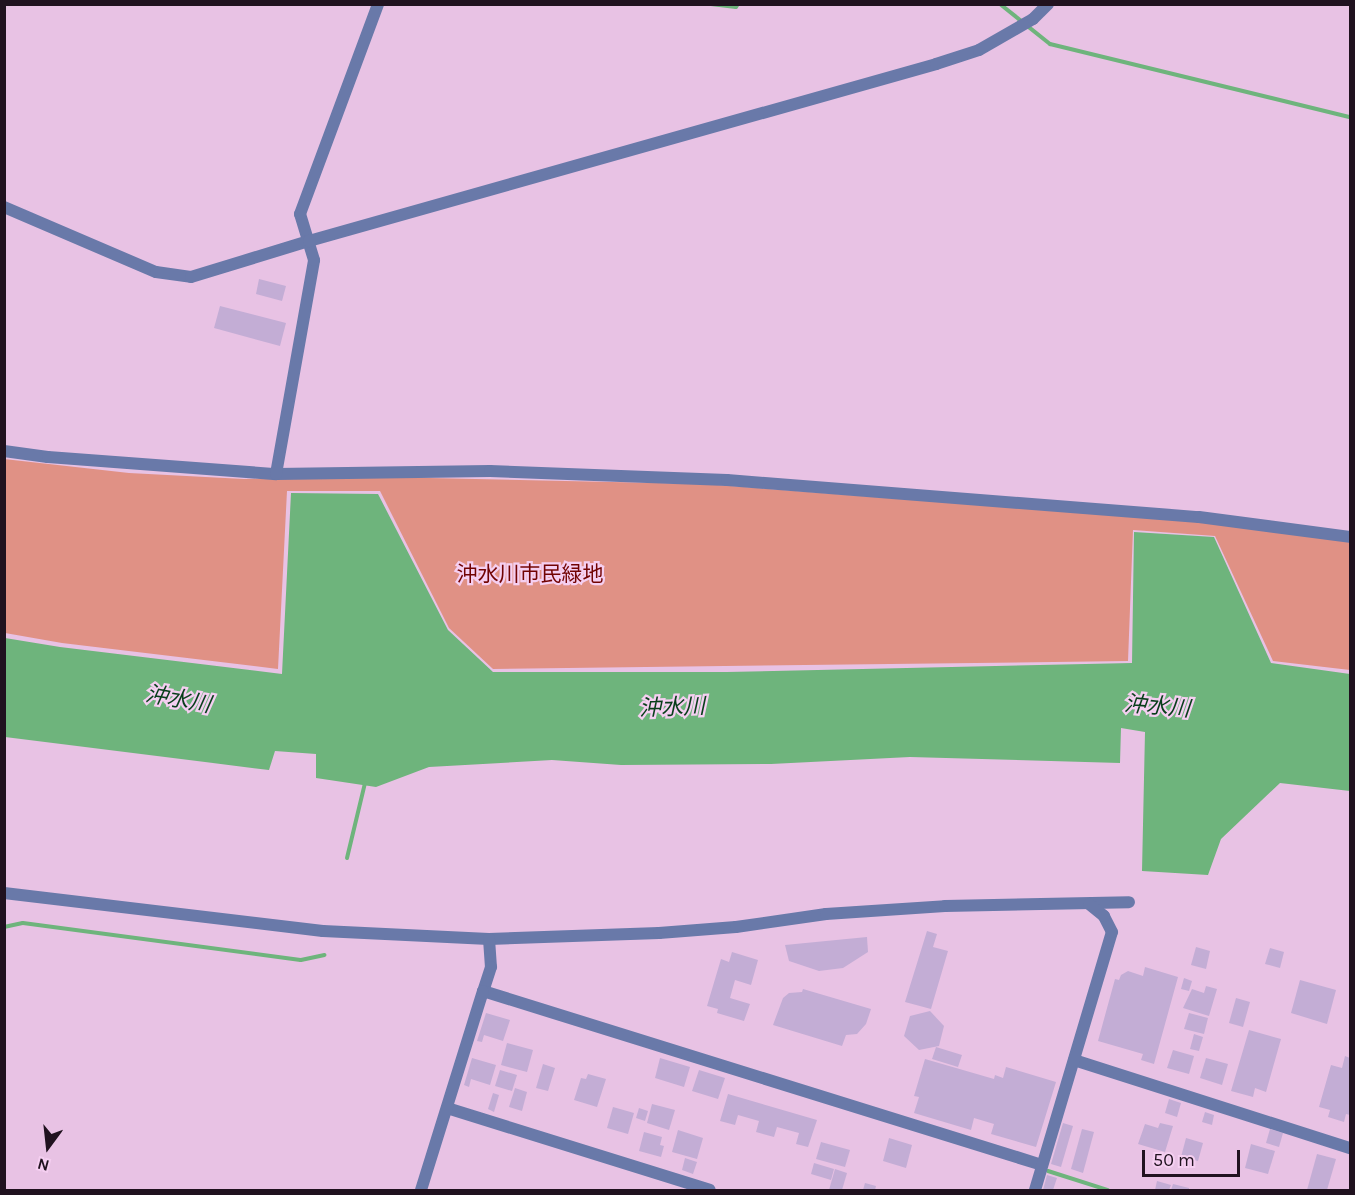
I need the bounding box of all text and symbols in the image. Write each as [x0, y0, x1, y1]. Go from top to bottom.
park label: 沖水川市民緑地 [457, 561, 603, 587]
water label: 沖水川 [143, 681, 213, 719]
water label: 沖水川 [1123, 691, 1191, 723]
water label: 沖水川 [639, 694, 705, 722]
north arrow [18, 1117, 78, 1177]
scale bar [1145, 1138, 1242, 1176]
text: 50 m [1153, 1149, 1195, 1171]
text: N [35, 1154, 51, 1176]

